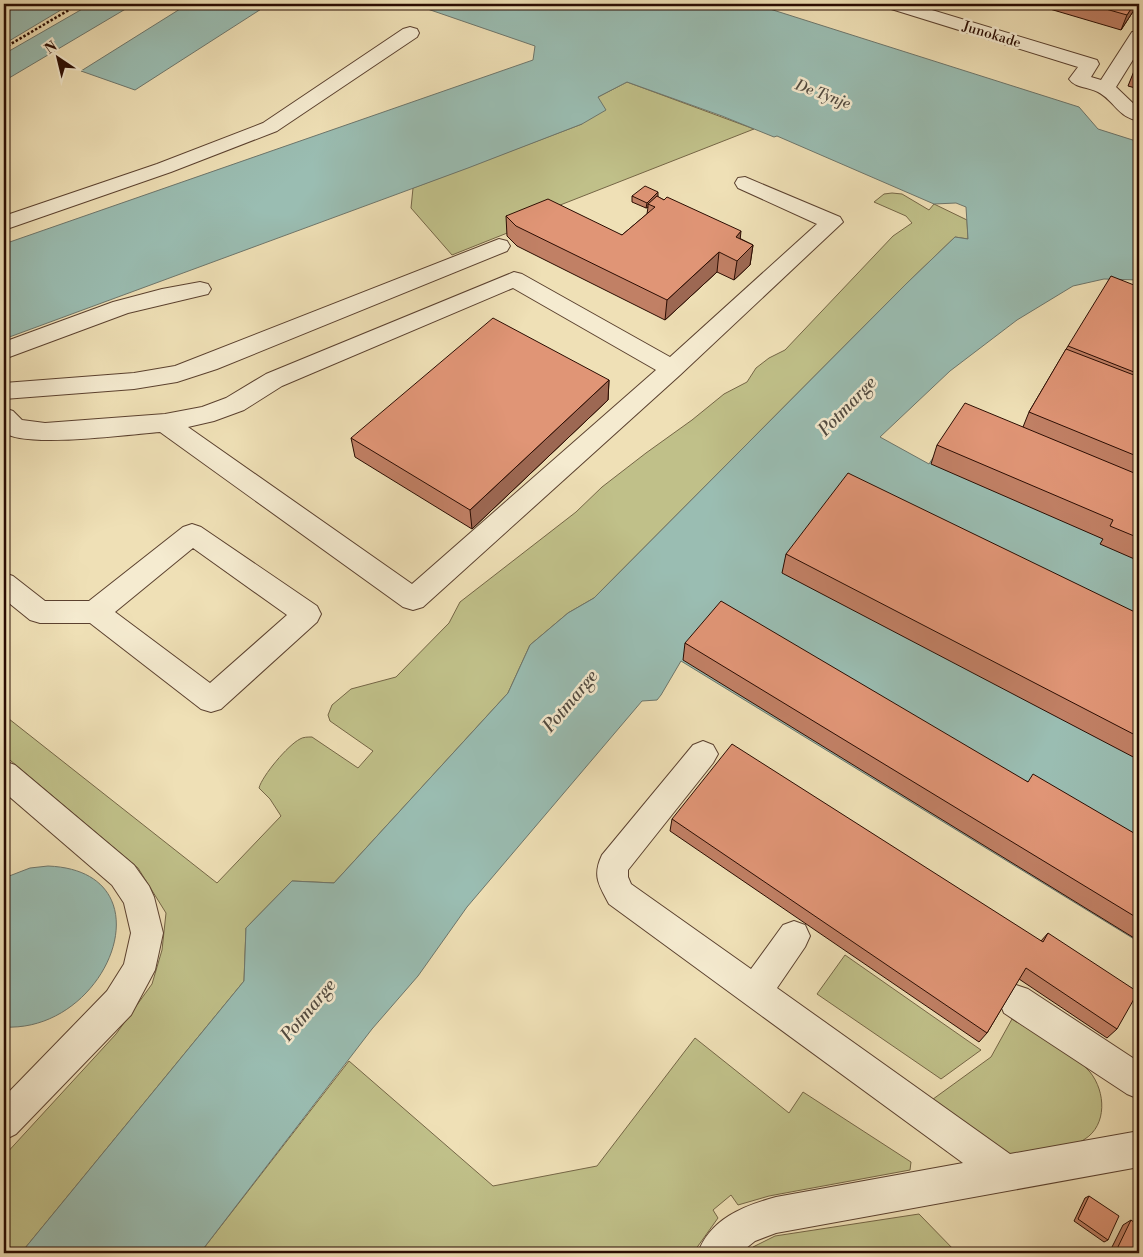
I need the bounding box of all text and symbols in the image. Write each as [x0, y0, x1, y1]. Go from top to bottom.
street label: Junokade [959, 17, 1023, 52]
north arrow [32, 32, 82, 82]
text: N [41, 38, 61, 59]
water label: De Tynje [792, 75, 853, 113]
water label: Potmarge [813, 371, 882, 442]
water label: Potmarge [537, 665, 603, 738]
water label: Potmarge [275, 974, 341, 1047]

